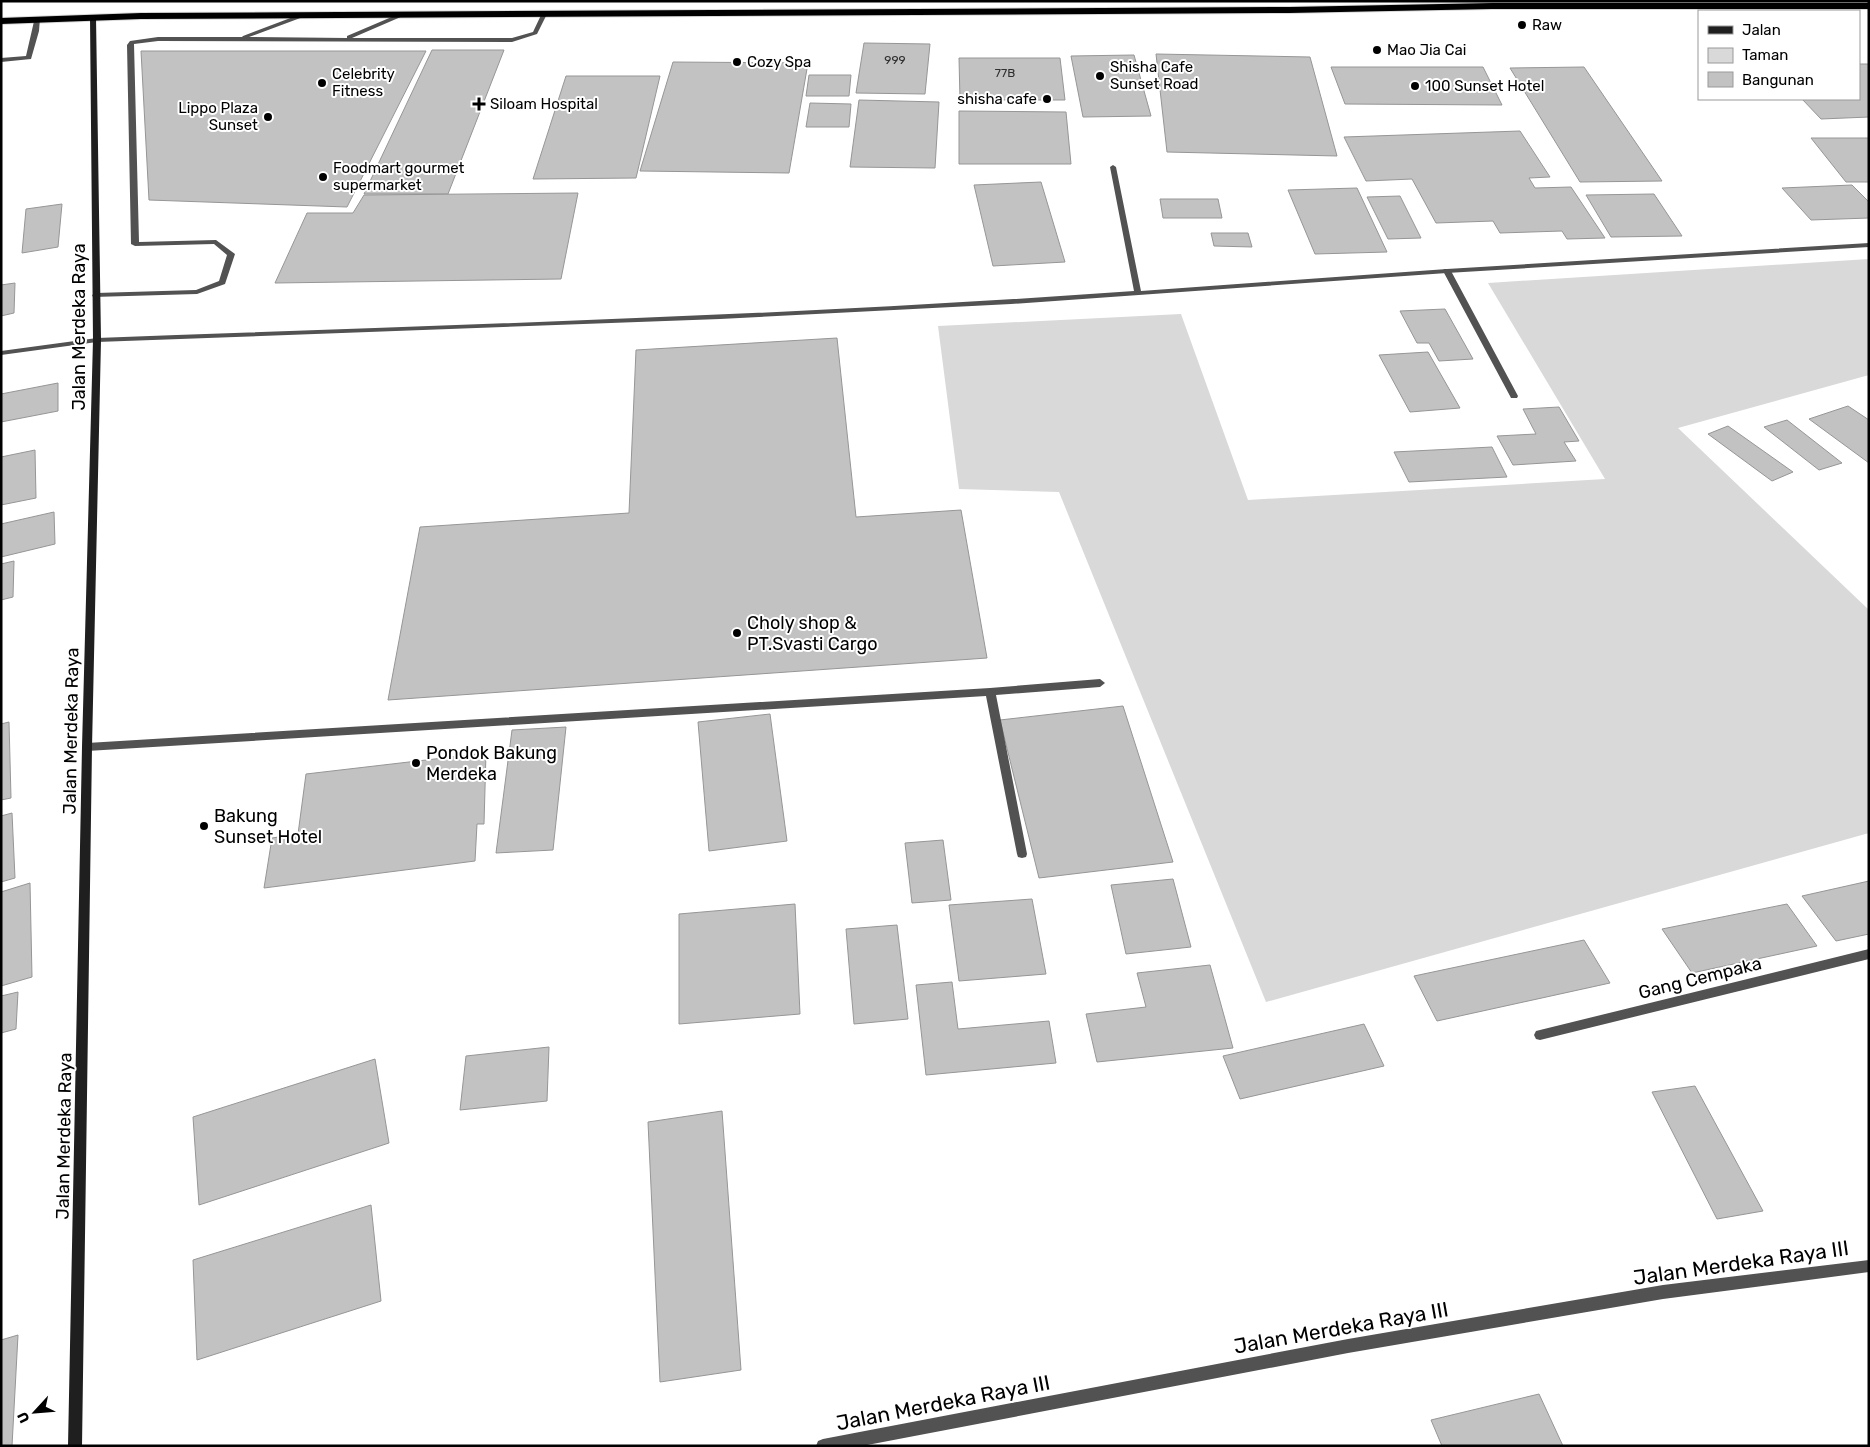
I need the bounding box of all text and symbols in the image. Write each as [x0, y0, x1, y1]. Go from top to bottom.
legend [1698, 10, 1860, 100]
place label: Raw [1532, 16, 1562, 34]
marker: Raw [1516, 19, 1528, 31]
text: Jalan [1742, 21, 1781, 39]
place label: Mao Jia Cai [1387, 41, 1466, 59]
marker: Mao Jia Cai [1371, 44, 1383, 56]
text: Taman [1742, 46, 1788, 64]
place label: Cozy Spa [747, 53, 811, 71]
house number: 999 [884, 53, 906, 67]
marker: Cozy Spa [731, 56, 743, 68]
place label: Shisha Cafe Sunset Road [1110, 58, 1199, 93]
place label: Celebrity Fitness [332, 65, 395, 100]
house number: 77B [995, 66, 1015, 80]
marker: Shisha Cafe Sunset Road [1094, 70, 1106, 82]
text: Bangunan [1742, 71, 1814, 89]
marker: Celebrity Fitness [316, 77, 328, 89]
place label: 100 Sunset Hotel [1425, 77, 1544, 95]
marker: 100 Sunset Hotel [1409, 80, 1421, 92]
place label: shisha cafe [957, 90, 1037, 108]
marker: shisha cafe [1041, 93, 1053, 105]
place label: Siloam Hospital [490, 95, 598, 113]
marker: Siloam Hospital [472, 97, 486, 111]
place label: Lippo Plaza Sunset [178, 99, 258, 134]
marker: Lippo Plaza Sunset [262, 111, 274, 123]
place label: Foodmart gourmet supermarket [333, 159, 465, 194]
marker: Foodmart gourmet supermarket [317, 171, 329, 183]
street label: Jalan Merdeka Raya [68, 243, 90, 411]
place label: Choly shop & PT.Svasti Cargo [747, 612, 878, 655]
marker: Choly shop & PT.Svasti Cargo [731, 627, 743, 639]
street label: Jalan Merdeka Raya [59, 647, 83, 815]
place label: Pondok Bakung Merdeka [426, 742, 557, 785]
marker: Pondok Bakung Merdeka [410, 757, 422, 769]
place label: Bakung Sunset Hotel [214, 805, 322, 848]
marker: Bakung Sunset Hotel [198, 820, 210, 832]
street label: Gang Cempaka [1636, 952, 1764, 1004]
street label: Jalan Merdeka Raya [52, 1052, 76, 1220]
street label: Jalan Merdeka Raya III [1632, 1235, 1850, 1290]
street label: Jalan Merdeka Raya III [1232, 1296, 1450, 1359]
street label: Jalan Merdeka Raya III [834, 1369, 1052, 1436]
north arrow [10, 1387, 60, 1437]
text: U [14, 1409, 34, 1426]

